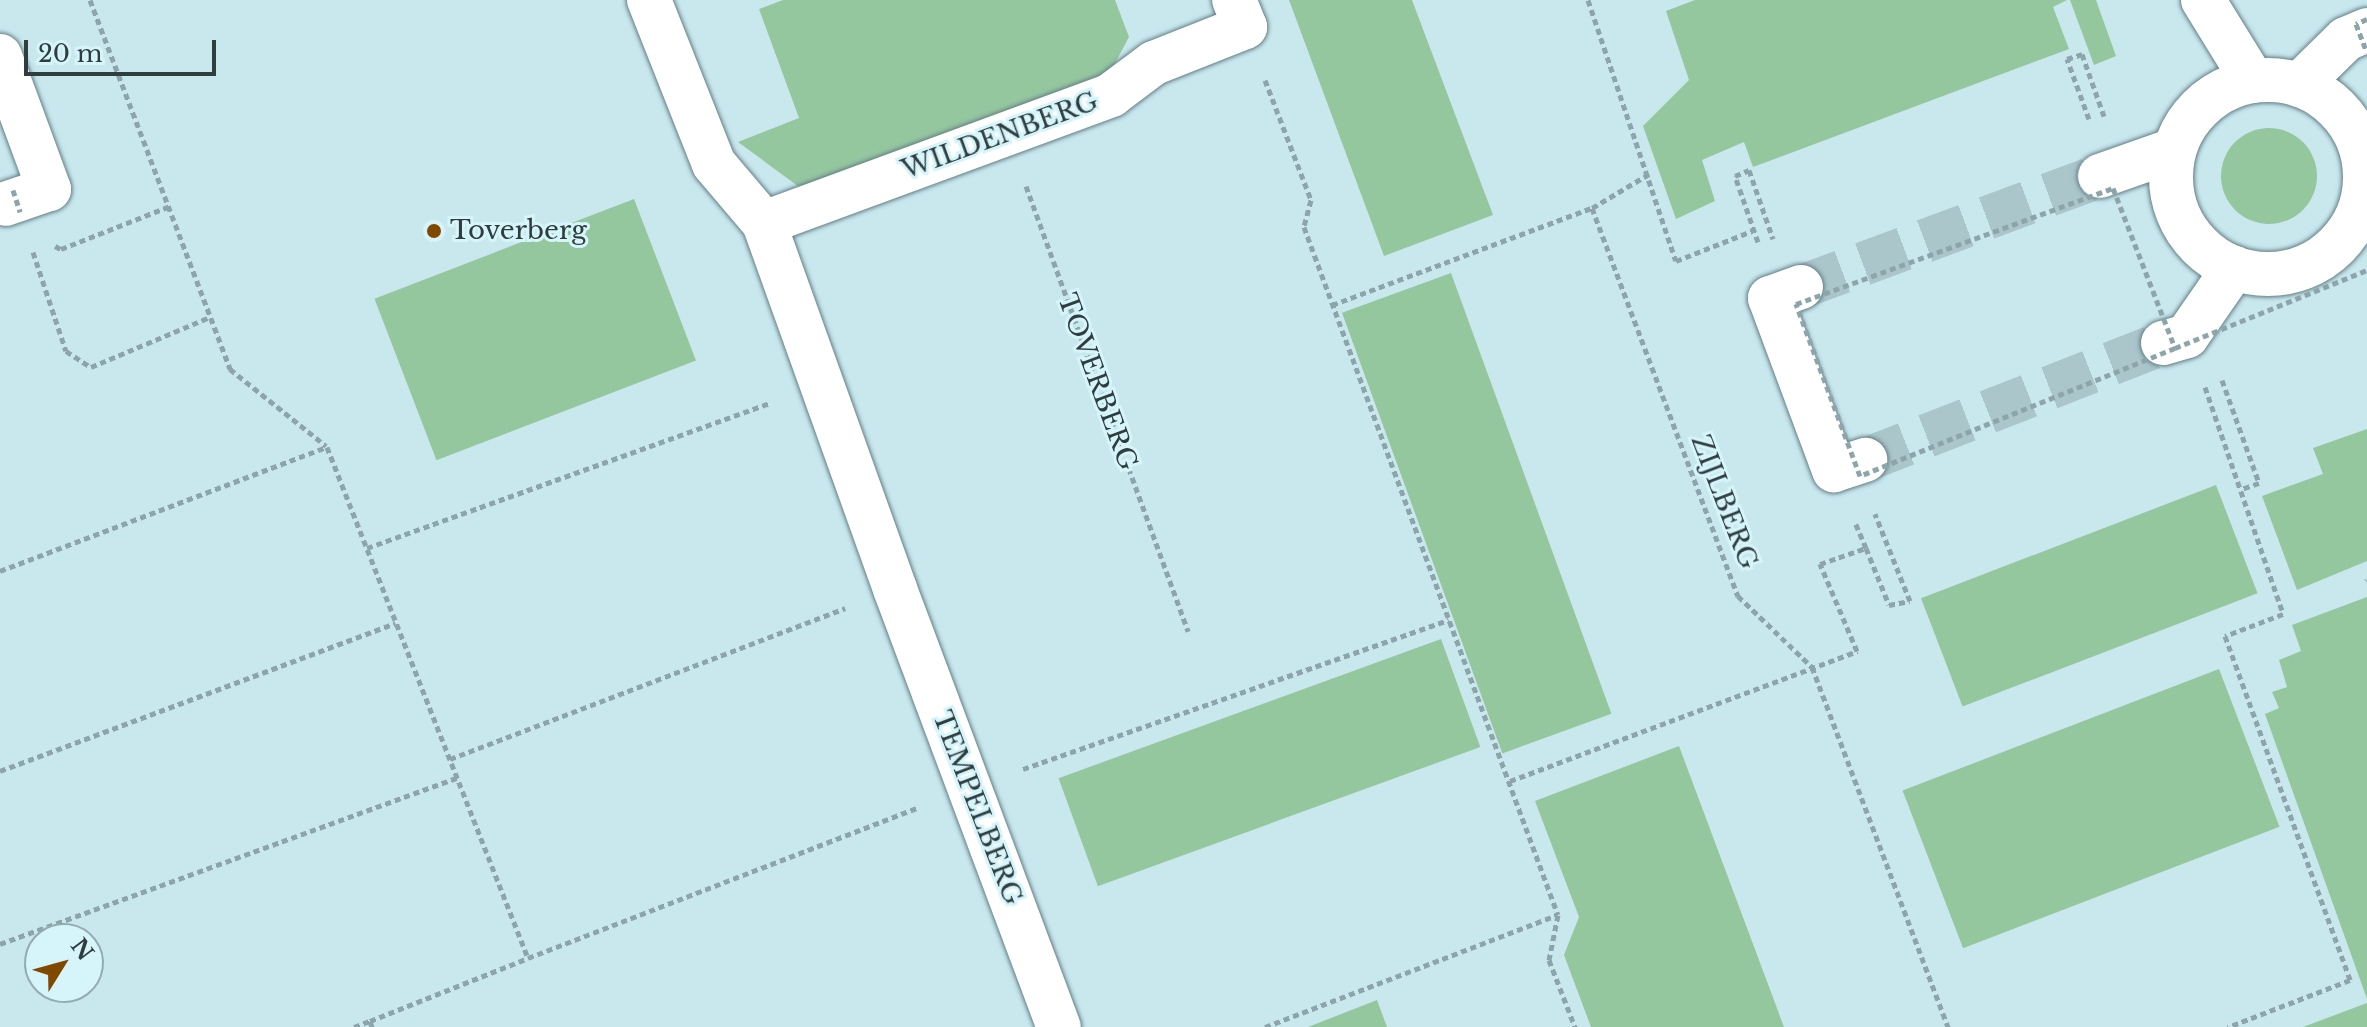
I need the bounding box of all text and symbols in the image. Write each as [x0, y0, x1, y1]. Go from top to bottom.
scale bar [28, 24, 220, 74]
text: 20 m [38, 39, 103, 68]
street label: WILDENBERG [898, 86, 1102, 186]
place label: Toverberg [450, 215, 587, 247]
marker: Toverberg [425, 222, 443, 240]
street label: TOVERBERG [1051, 289, 1143, 475]
street label: ZIJLBERG [1684, 430, 1764, 574]
street label: TEMPELBERG [926, 707, 1028, 909]
north arrow [24, 923, 104, 1003]
text: N [65, 933, 99, 966]

